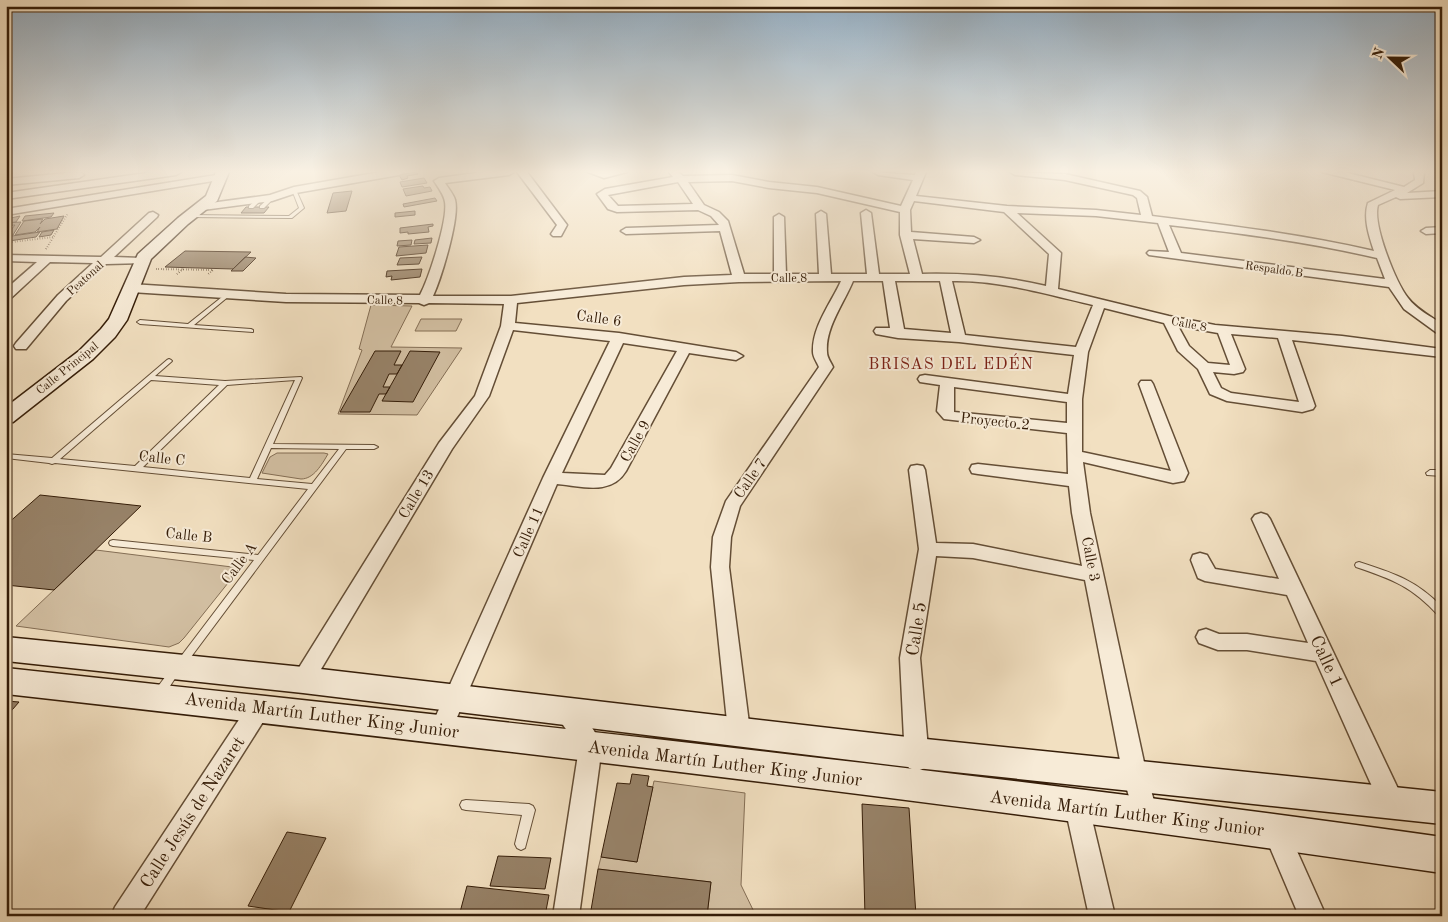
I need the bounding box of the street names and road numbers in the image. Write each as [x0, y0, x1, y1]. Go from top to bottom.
street label: Peatonal [65, 259, 106, 298]
street label: Respaldo B [1244, 260, 1304, 280]
street label: Calle 8 [771, 273, 807, 285]
street label: Calle 8 [367, 295, 403, 307]
street label: Calle 6 [575, 309, 622, 330]
street label: Calle 8 [1170, 316, 1208, 334]
street label: Calle Principal [34, 340, 101, 397]
street label: Proyecto 2 [959, 411, 1030, 434]
street label: Calle 9 [619, 418, 654, 465]
street label: Calle C [138, 450, 186, 469]
street label: Calle 7 [732, 456, 770, 502]
street label: Calle 13 [397, 468, 438, 522]
street label: Calle 11 [512, 505, 547, 560]
street label: Calle B [165, 527, 213, 546]
street label: Calle 3 [1078, 536, 1101, 583]
street label: Calle A [220, 540, 261, 588]
street label: Calle 5 [904, 601, 930, 657]
street label: Calle 1 [1306, 633, 1346, 690]
street label: Avenida Martín Luther King Junior [184, 690, 461, 742]
street label: Calle Jesús de Nazaret [137, 734, 248, 891]
street label: Avenida Martín Luther King Junior [587, 738, 864, 790]
street label: Avenida Martín Luther King Junior [989, 788, 1266, 840]

